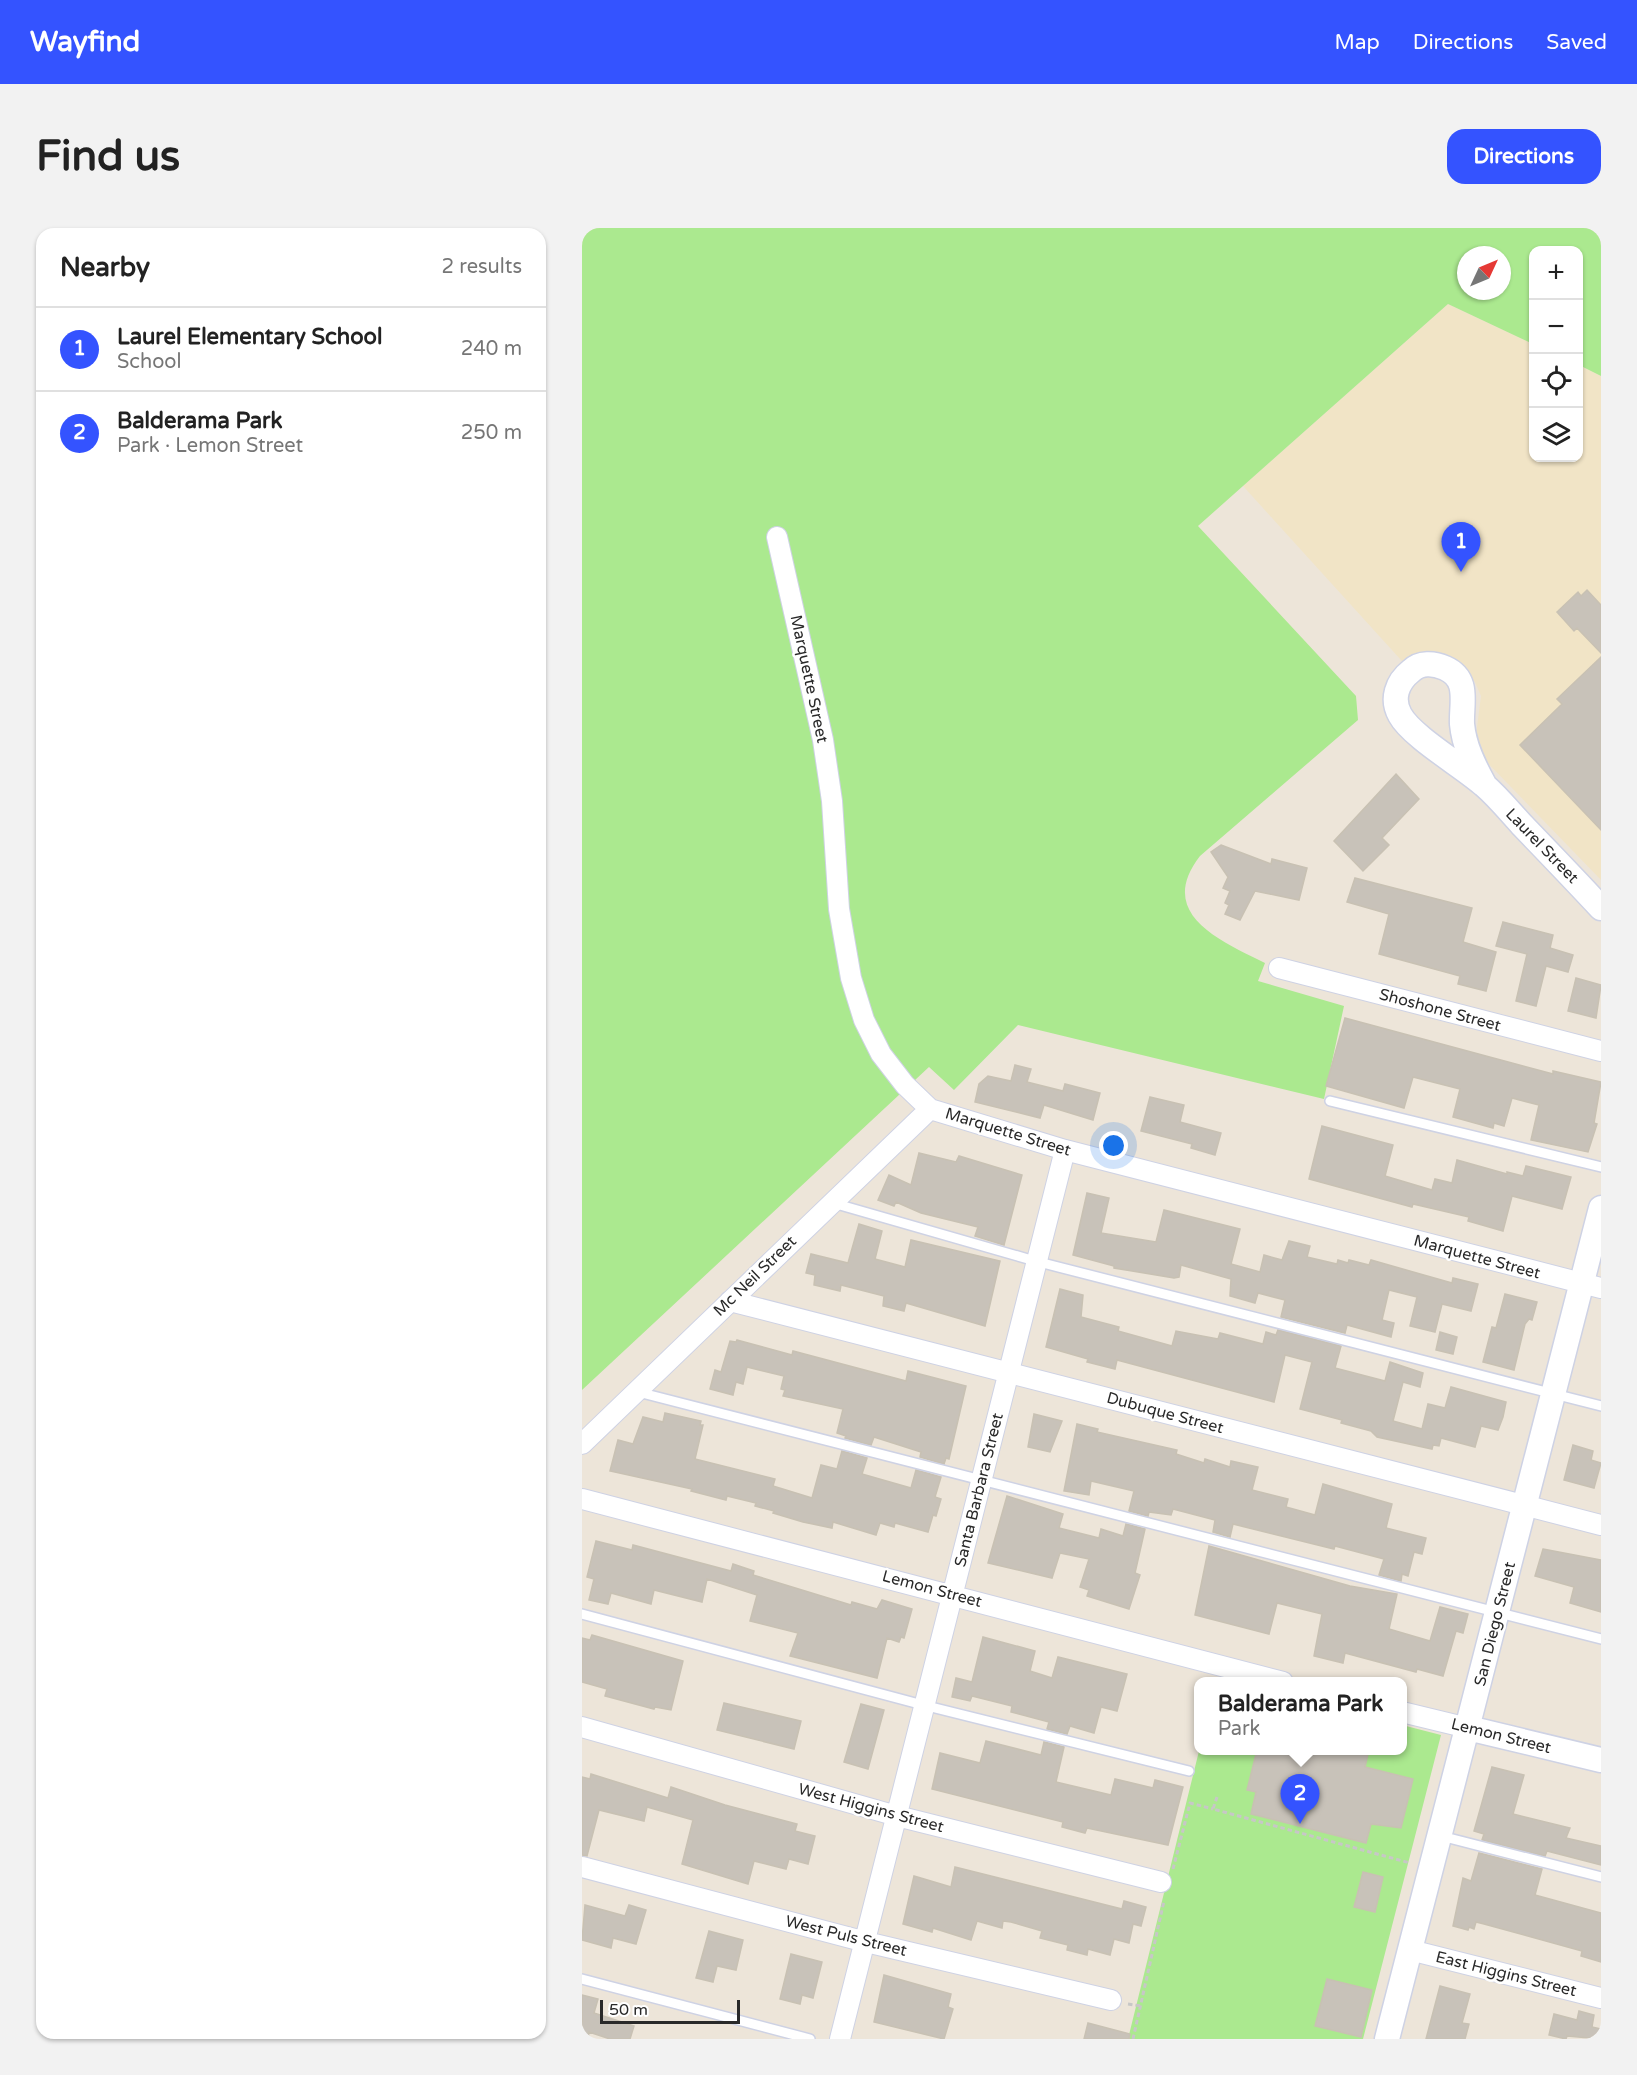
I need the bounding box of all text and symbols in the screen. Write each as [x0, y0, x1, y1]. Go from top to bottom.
text: Wayfind [30, 25, 140, 59]
text: Map [1334, 30, 1380, 55]
text: Directions [1413, 30, 1513, 55]
text: Saved [1546, 30, 1607, 55]
button: Directions [1447, 129, 1601, 184]
text: Find us [36, 131, 180, 182]
north arrow [1457, 246, 1511, 300]
map controls [1529, 246, 1583, 462]
button: + [1529, 246, 1583, 300]
text: Nearby [60, 252, 150, 283]
text: 2 results [442, 255, 522, 279]
button: − [1529, 300, 1583, 354]
text: Laurel Elementary School [117, 324, 382, 350]
text: 1 [73, 337, 86, 361]
text: 240 m [461, 337, 522, 361]
text: School [117, 350, 181, 374]
button: locate [1529, 354, 1583, 408]
text: Balderama Park [117, 408, 283, 434]
button: layers [1529, 408, 1583, 462]
text: 2 [73, 421, 86, 445]
text: 250 m [461, 421, 522, 445]
text: Park · Lemon Street [117, 434, 303, 458]
pin: 1 [1442, 522, 1480, 572]
street label: Marquette Street [786, 613, 832, 745]
street label: Laurel Street [1501, 804, 1583, 888]
street label: Shoshone Street [1377, 984, 1503, 1036]
street label: Marquette Street [943, 1103, 1073, 1161]
your location [1099, 1131, 1128, 1160]
street label: Marquette Street [1411, 1230, 1543, 1284]
street label: Mc Neil Street [709, 1231, 801, 1321]
street label: Dubuque Street [1104, 1388, 1226, 1438]
street label: Santa Barbara Street [950, 1411, 1008, 1569]
street label: San Diego Street [1470, 1560, 1520, 1688]
street label: Lemon Street [880, 1566, 984, 1612]
popup [1194, 1677, 1407, 1755]
text: Balderama Park [1218, 1691, 1383, 1717]
street label: Lemon Street [1449, 1714, 1553, 1758]
text: Park [1218, 1717, 1260, 1741]
pin: 2 [1280, 1774, 1320, 1824]
street label: West Higgins Street [796, 1779, 946, 1837]
street label: West Puls Street [783, 1911, 909, 1961]
street label: East Higgins Street [1434, 1947, 1578, 2001]
scale bar [600, 1997, 740, 2024]
text: 50 m [609, 2000, 648, 2020]

